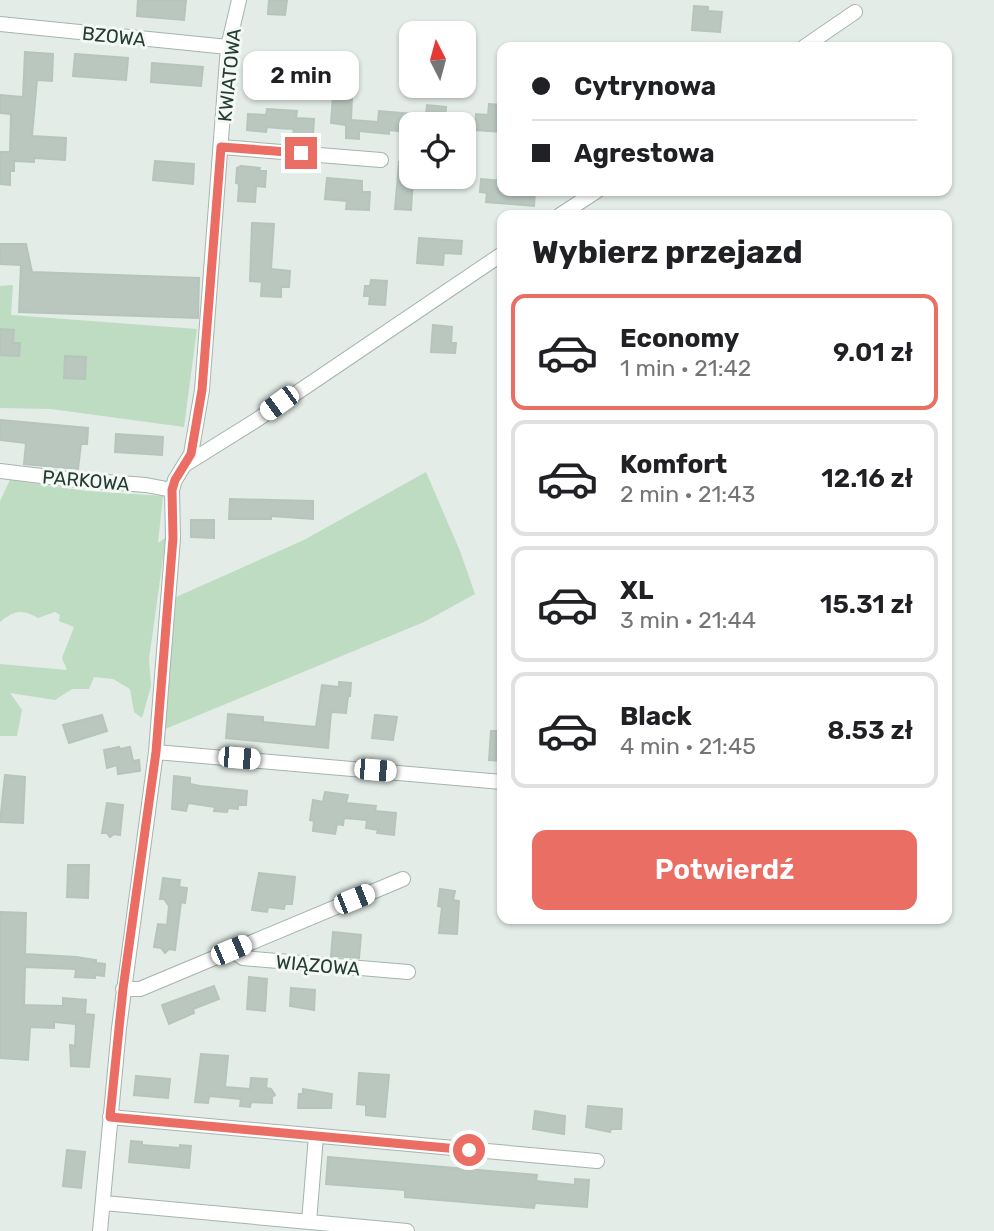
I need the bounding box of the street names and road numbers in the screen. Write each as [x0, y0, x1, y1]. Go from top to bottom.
street label: BZOWA [81, 22, 147, 51]
street label: KWIATOWA [213, 27, 246, 123]
street label: PARKOWA [41, 465, 131, 496]
street label: WIĄZOWA [275, 950, 361, 981]

